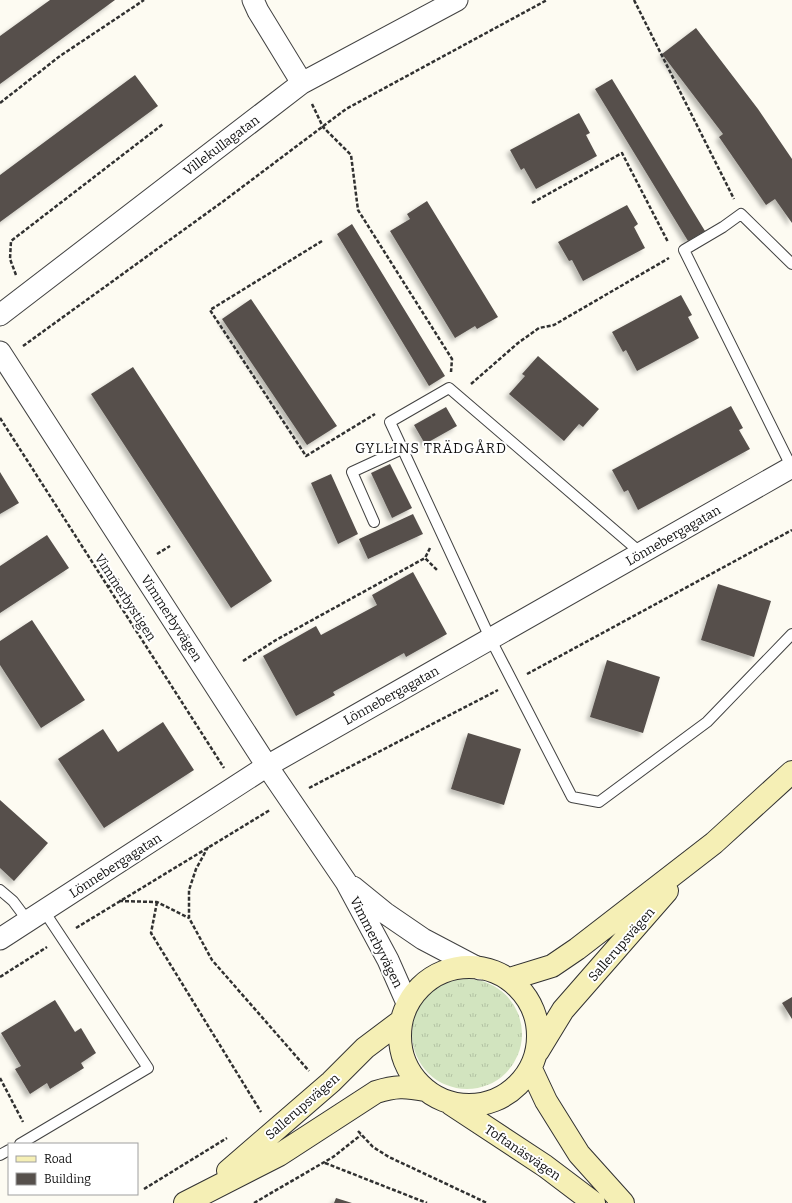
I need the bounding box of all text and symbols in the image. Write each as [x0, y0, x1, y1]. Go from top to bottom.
street label: Villekullagatan [181, 112, 263, 179]
district label: GYLLINS TRÄDGÅRD [355, 439, 507, 457]
street label: Lönnebergagatan [623, 502, 724, 569]
street label: Vimmerbystigen [92, 551, 160, 644]
street label: Vimmerbyvägen [138, 572, 206, 665]
street label: Lönnebergagatan [341, 663, 442, 728]
street label: Lönnebergagatan [67, 830, 165, 901]
street label: Vimmerbyvägen [347, 894, 406, 991]
street label: Sallerupsvägen [585, 904, 658, 984]
street label: Sallerupsvägen [262, 1070, 343, 1142]
street label: Toftanäsvägen [482, 1122, 564, 1184]
legend [8, 1143, 138, 1195]
text: Road [44, 1152, 72, 1166]
text: Building [44, 1172, 91, 1186]

